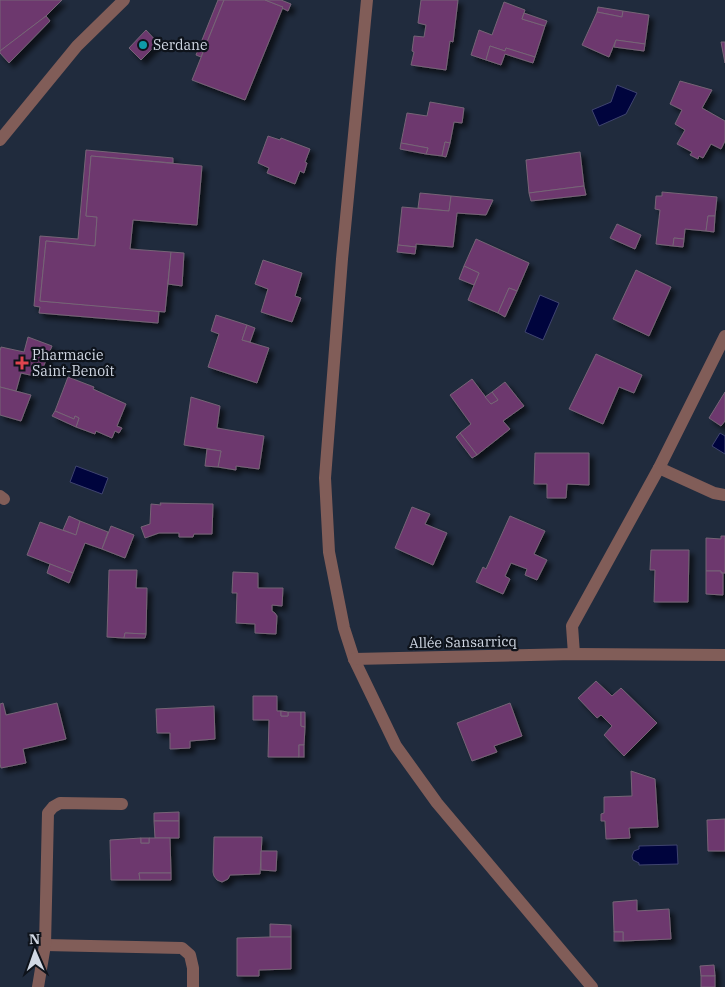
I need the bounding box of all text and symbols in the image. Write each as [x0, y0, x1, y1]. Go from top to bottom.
place label: Serdane [153, 36, 208, 54]
marker: Serdane [137, 39, 149, 51]
place label: Pharmacie Saint-Benoît [32, 346, 115, 380]
marker: Pharmacie Saint-Benoît [16, 357, 28, 369]
street label: Allée Sansarricq [409, 632, 518, 652]
north arrow [10, 927, 60, 977]
text: N [29, 930, 40, 948]

